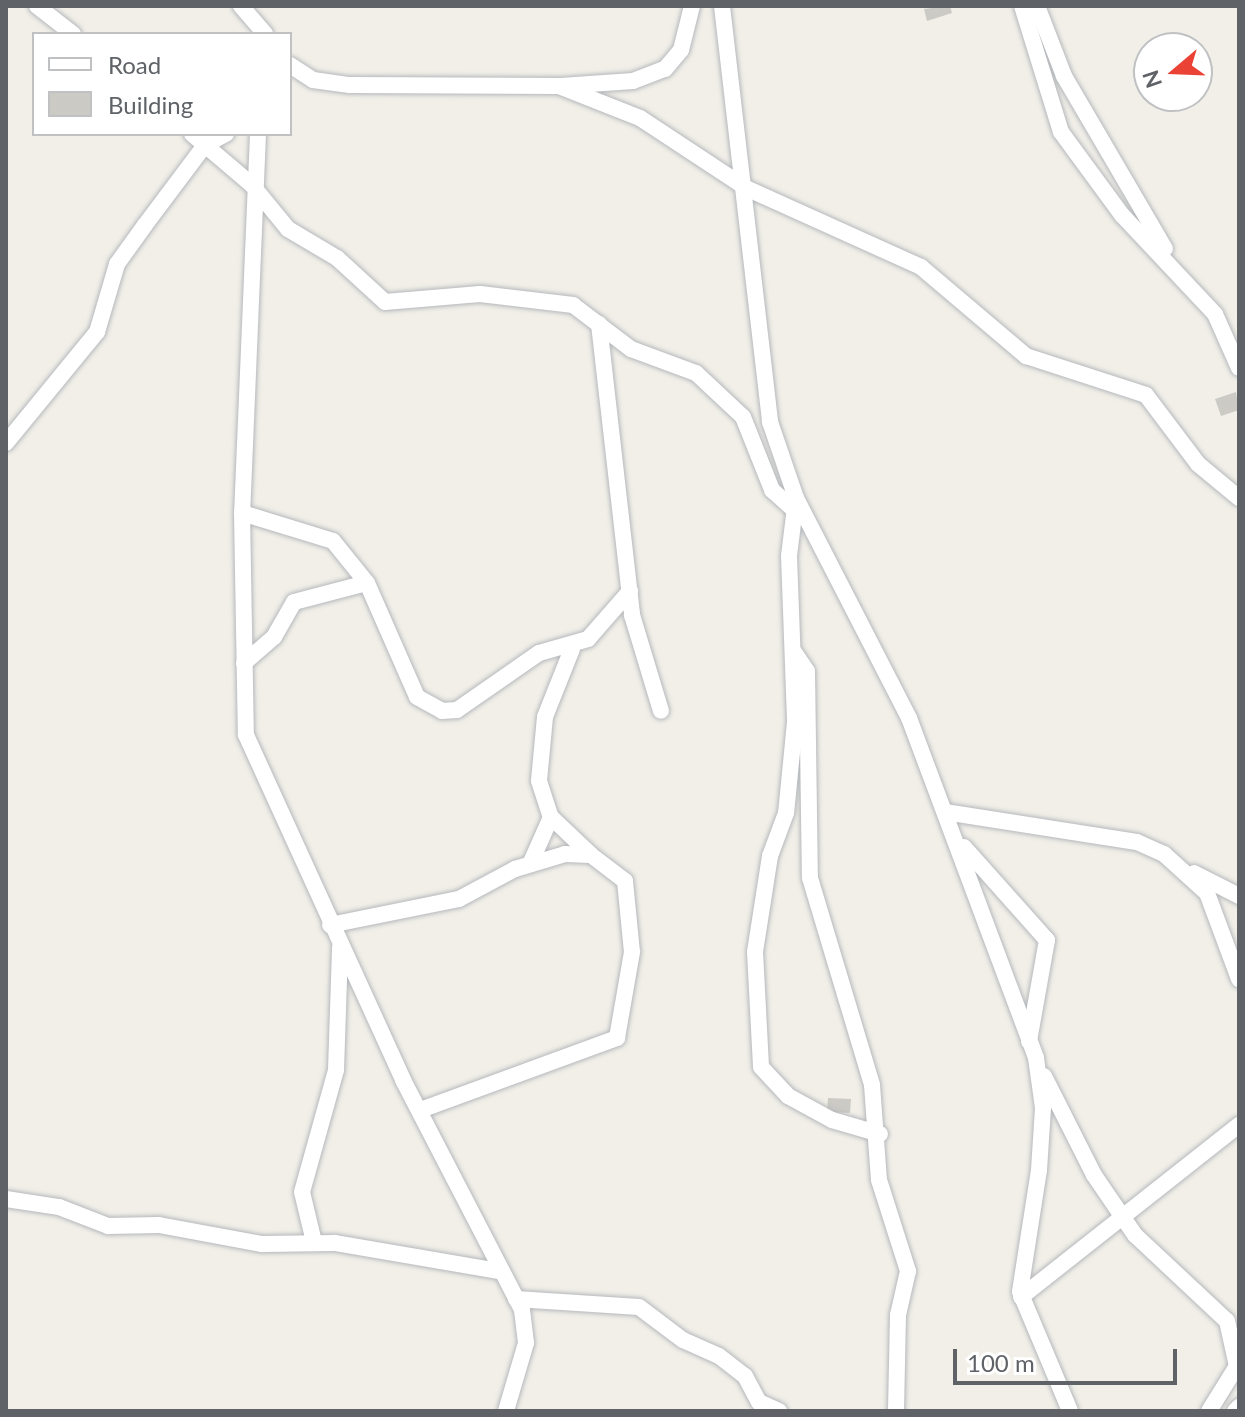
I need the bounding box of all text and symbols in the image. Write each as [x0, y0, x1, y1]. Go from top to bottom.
legend [32, 32, 292, 136]
north arrow [1133, 32, 1213, 112]
text: Road [108, 50, 161, 79]
text: N [1136, 67, 1167, 92]
text: Building [108, 90, 193, 119]
scale bar [957, 1333, 1181, 1383]
text: 100 m [967, 1348, 1035, 1377]

